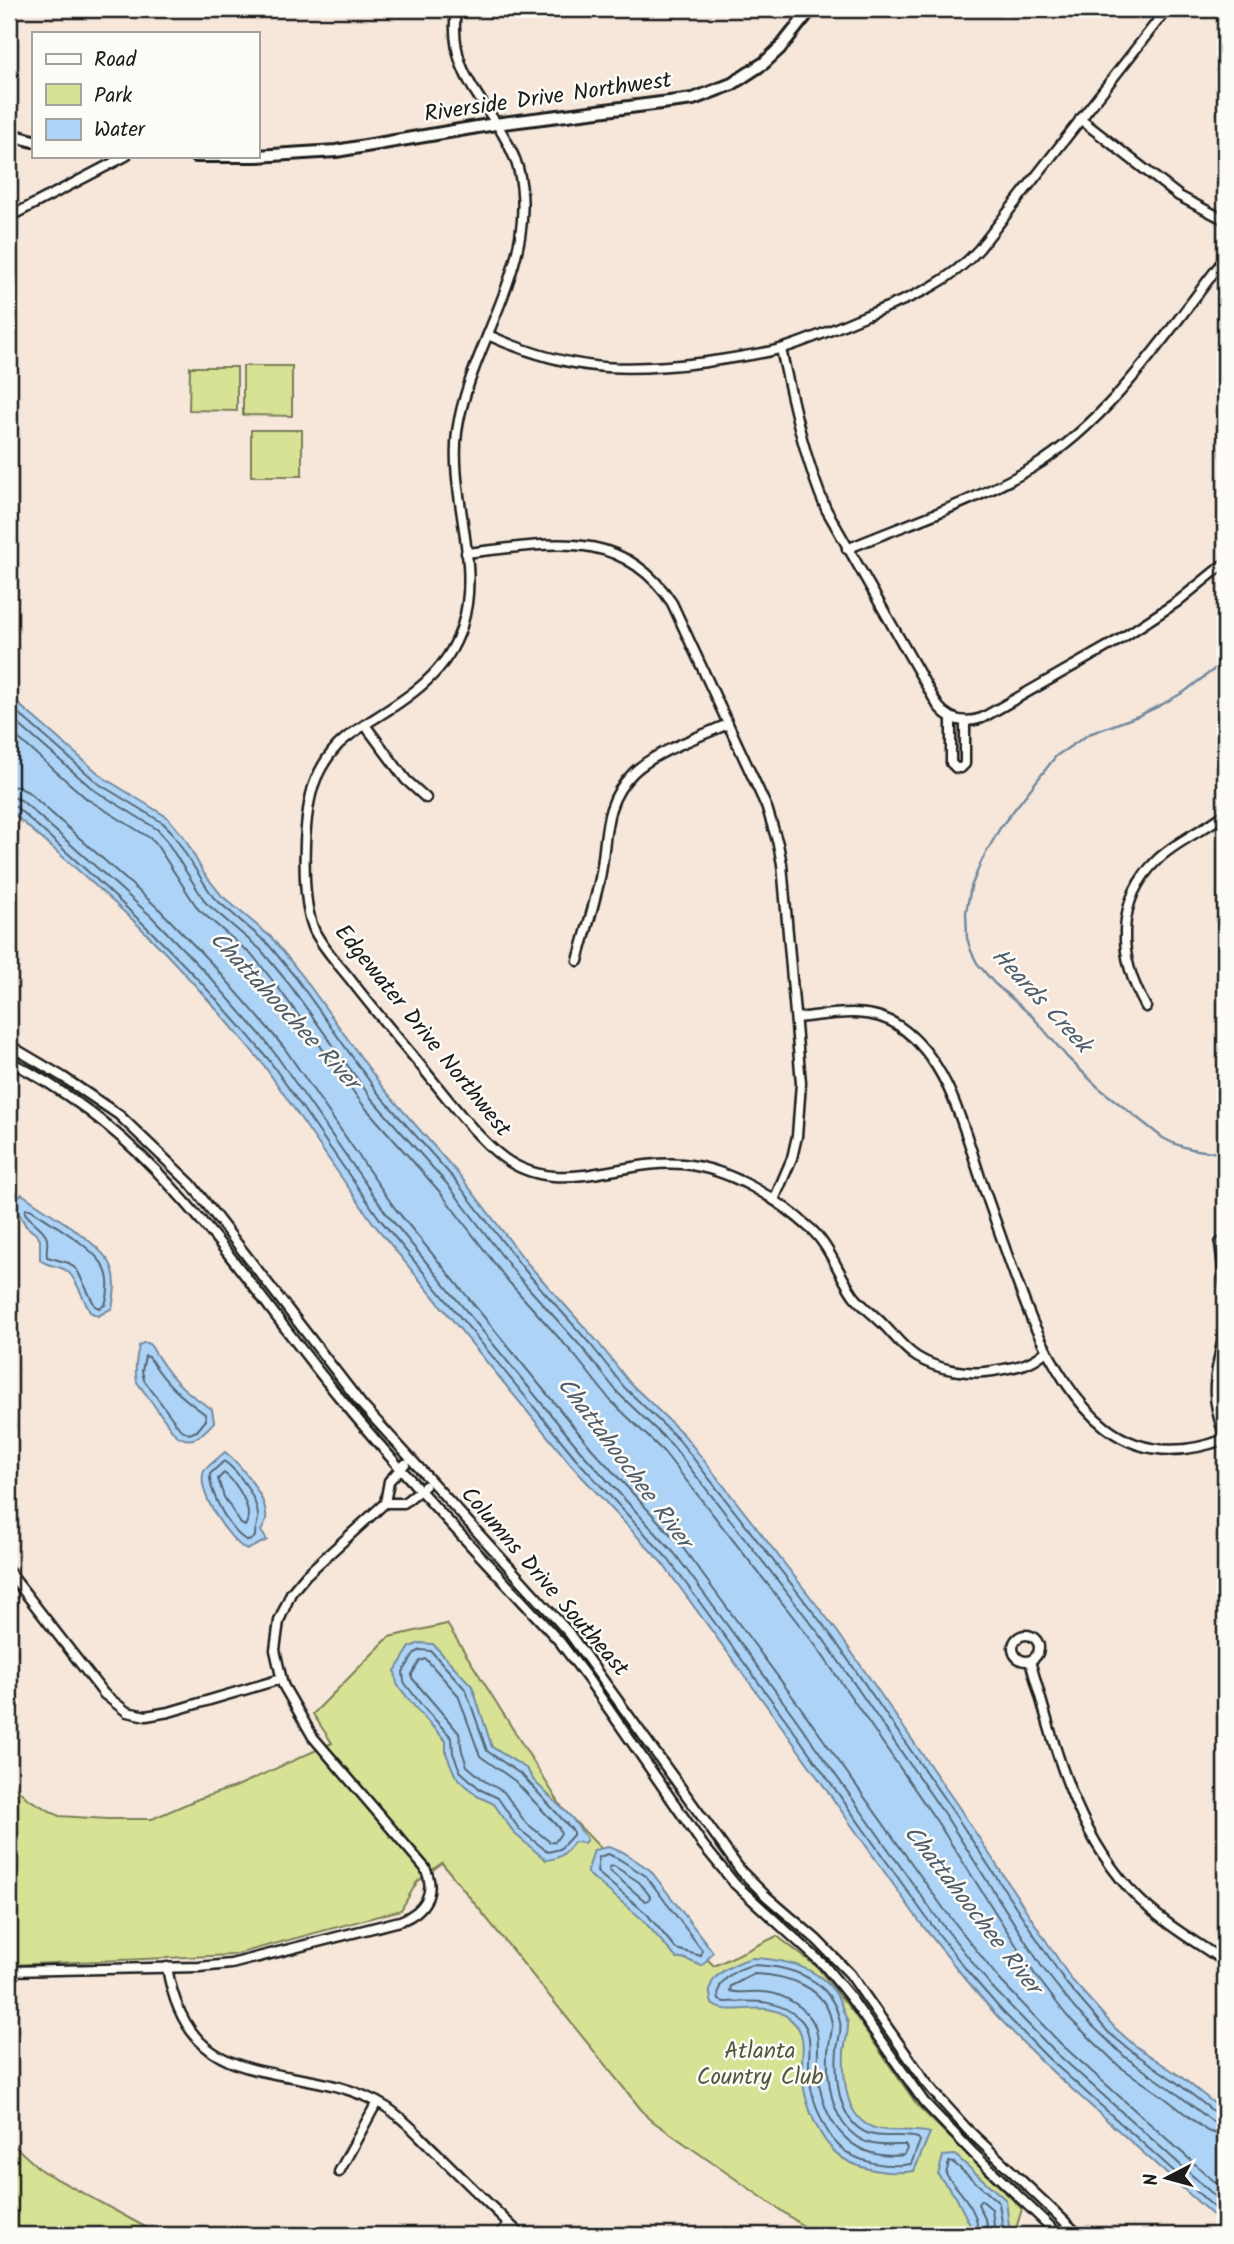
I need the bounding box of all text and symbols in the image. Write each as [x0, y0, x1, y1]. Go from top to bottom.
legend [32, 32, 259, 158]
text: Road [94, 44, 137, 77]
street label: Riverside Drive Northwest [422, 63, 675, 133]
text: Park [94, 80, 132, 113]
text: Water [94, 114, 146, 147]
street label: Edgewater Drive Northwest [325, 917, 520, 1146]
water label: Chattahoochee River [199, 922, 372, 1103]
water label: Heards Creek [981, 939, 1103, 1066]
water label: Chattahoochee River [546, 1369, 705, 1561]
street label: Columns Drive Southeast [451, 1479, 638, 1686]
water label: Chattahoochee River [893, 1817, 1054, 2007]
park label: Atlanta Country Club [697, 2034, 823, 2096]
north arrow [1132, 2142, 1202, 2212]
text: N [1137, 2172, 1168, 2187]

